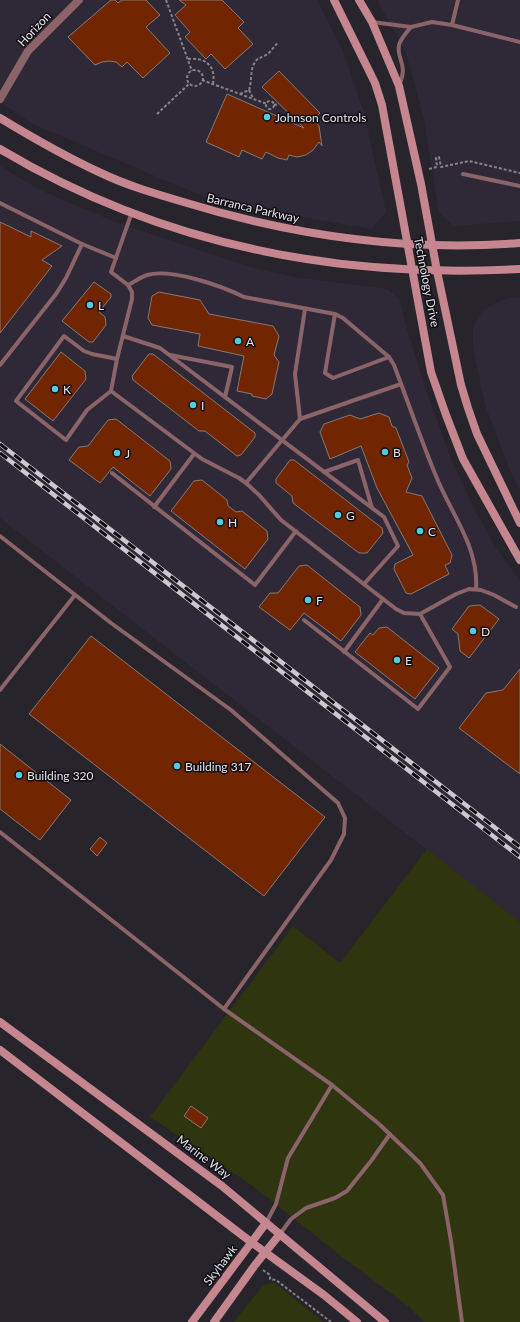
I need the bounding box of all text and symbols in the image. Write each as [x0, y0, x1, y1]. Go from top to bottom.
street label: Horizon [14, 9, 54, 49]
place label: Johnson Controls [275, 110, 366, 125]
marker: Johnson Controls [262, 112, 272, 122]
street label: Barranca Parkway [205, 190, 302, 226]
street label: Technology Drive [411, 236, 443, 328]
place label: L [98, 298, 104, 313]
marker: L [85, 300, 95, 310]
place label: A [246, 334, 255, 349]
marker: A [233, 336, 243, 346]
place label: K [63, 382, 71, 397]
marker: K [50, 384, 60, 394]
place label: I [201, 398, 204, 413]
marker: I [188, 400, 198, 410]
place label: B [393, 445, 401, 460]
place label: J [125, 446, 130, 461]
marker: B [380, 447, 390, 457]
marker: J [112, 448, 122, 458]
place label: G [346, 508, 355, 523]
marker: G [333, 510, 343, 520]
place label: H [228, 515, 237, 530]
marker: H [215, 517, 225, 527]
place label: C [428, 524, 436, 539]
marker: C [415, 526, 425, 536]
place label: F [316, 593, 323, 608]
marker: F [303, 595, 313, 605]
place label: D [481, 624, 490, 639]
marker: D [468, 626, 478, 636]
place label: E [405, 653, 412, 668]
marker: E [392, 655, 402, 665]
place label: Building 317 [185, 759, 252, 774]
marker: Building 317 [172, 761, 182, 771]
place label: Building 320 [27, 768, 94, 783]
marker: Building 320 [14, 770, 24, 780]
street label: Marine Way [174, 1132, 235, 1183]
street label: Skyhawk [200, 1241, 241, 1288]

